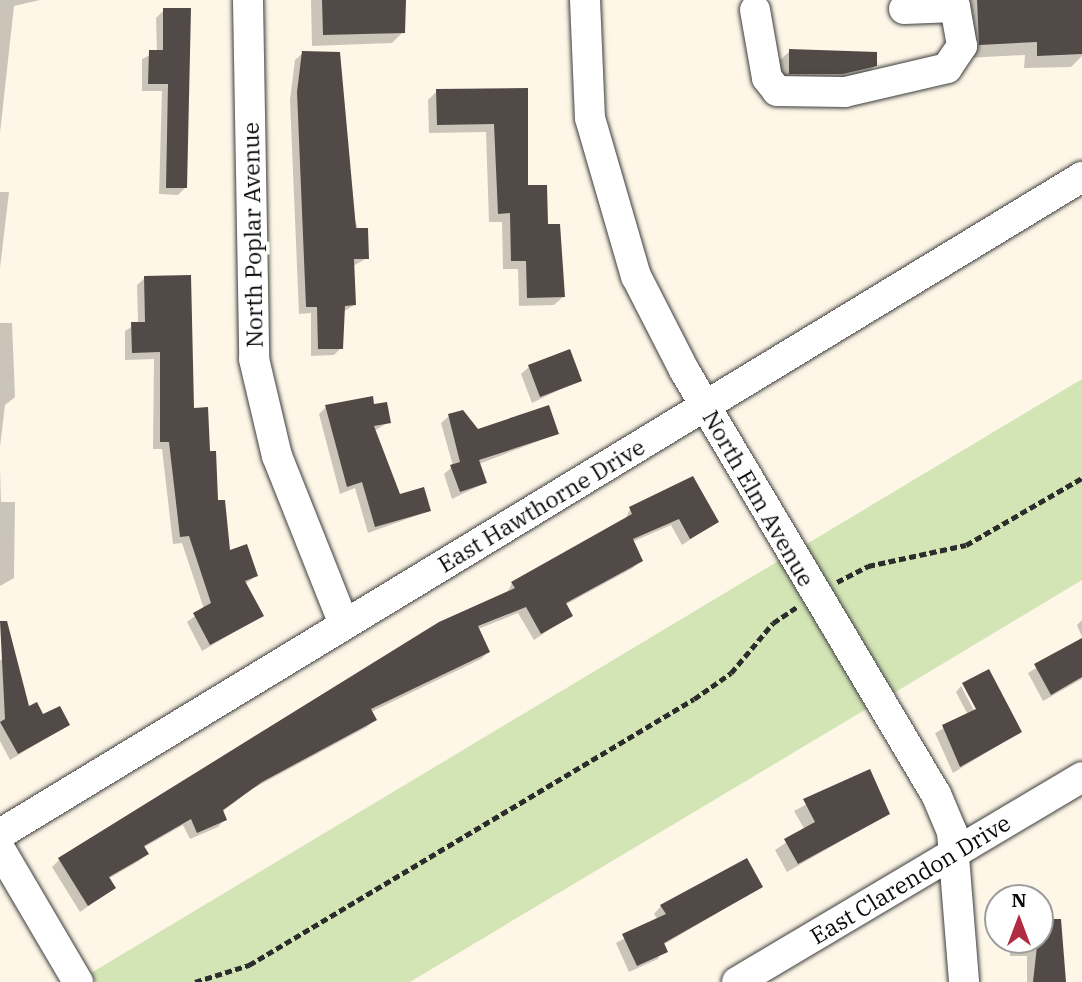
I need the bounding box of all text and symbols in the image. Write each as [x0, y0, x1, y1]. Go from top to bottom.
street label: North Poplar Avenue [236, 122, 268, 348]
street label: North Elm Avenue [697, 405, 821, 591]
street label: East Hawthorne Drive [433, 432, 649, 578]
street label: East Clarendon Drive [805, 808, 1015, 950]
north arrow [984, 884, 1054, 954]
text: N [1011, 888, 1027, 912]

